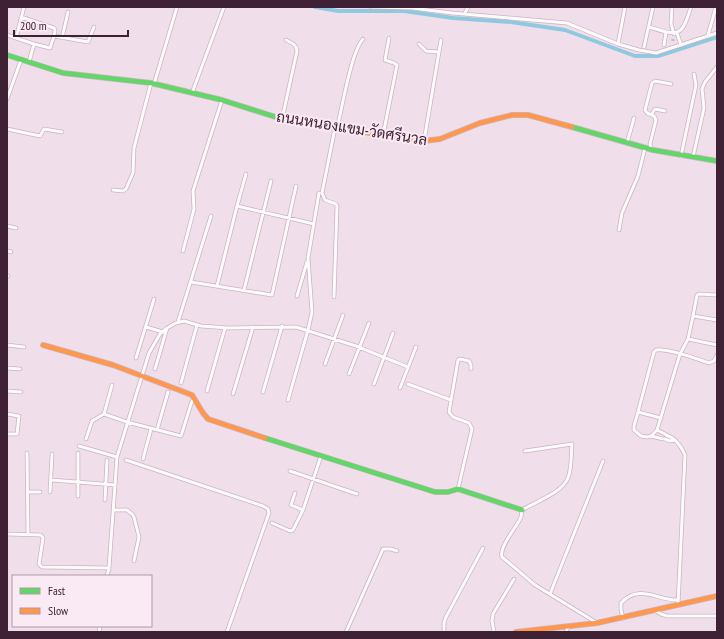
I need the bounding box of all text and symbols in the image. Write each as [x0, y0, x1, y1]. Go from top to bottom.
scale bar [14, 12, 128, 38]
text: 200 m [20, 18, 47, 33]
street label: ถนนหนองแขม-วัดศรีนวล [275, 107, 429, 149]
legend [12, 575, 152, 627]
text: Fast [48, 583, 66, 598]
text: Slow [48, 603, 69, 618]

